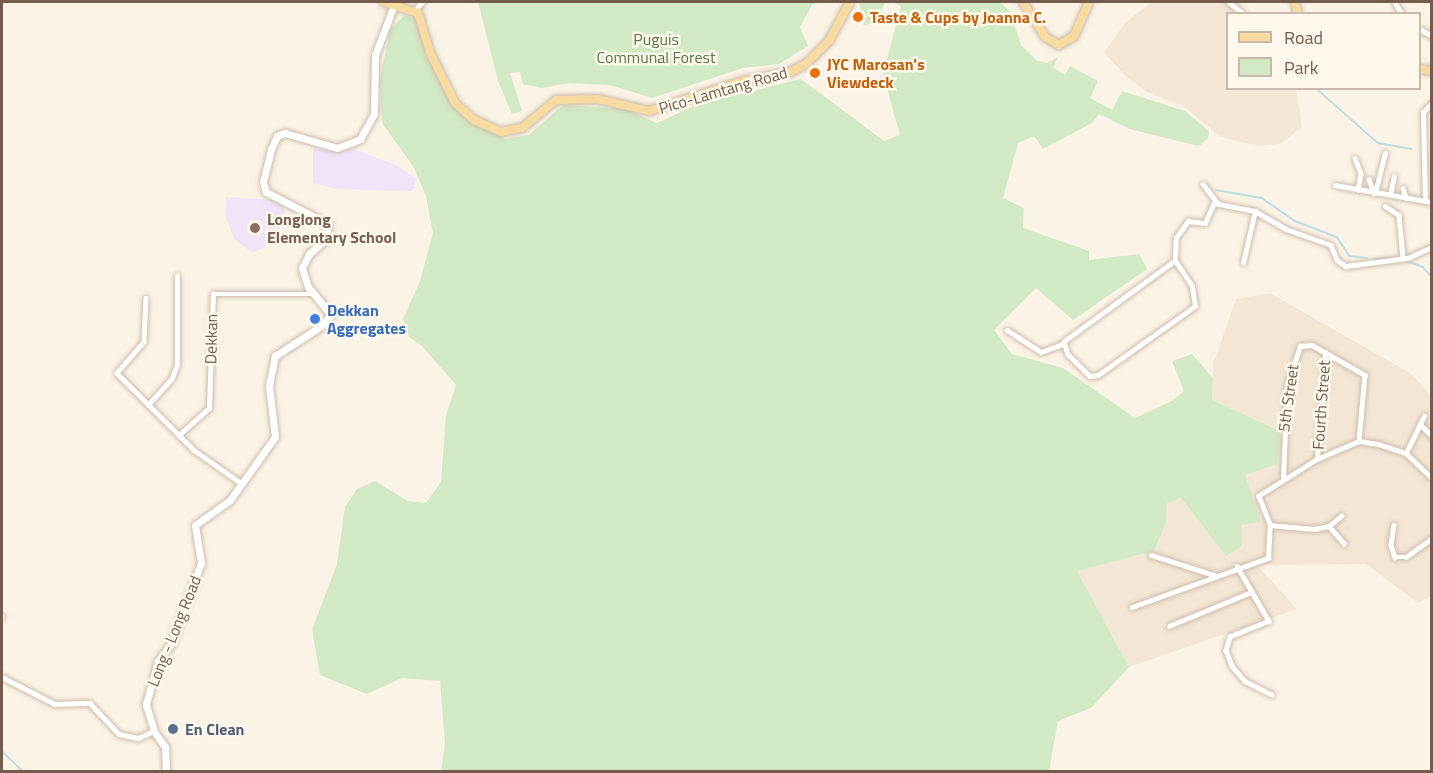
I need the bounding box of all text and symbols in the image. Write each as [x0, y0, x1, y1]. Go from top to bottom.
place label: Taste & Cups by Joanna C. [870, 7, 1046, 27]
marker: Taste & Cups by Joanna C. [851, 10, 865, 24]
legend [1226, 12, 1421, 90]
text: Road [1284, 24, 1323, 51]
park label: Puguis Communal Forest [596, 29, 716, 67]
place label: JYC Marosan's Viewdeck [827, 54, 925, 92]
text: Park [1284, 54, 1318, 81]
street label: Pico-Lamtang Road [656, 62, 790, 118]
marker: JYC Marosan's Viewdeck [808, 66, 822, 80]
place label: Longlong Elementary School [267, 209, 396, 247]
marker: Longlong Elementary School [248, 221, 262, 235]
place label: Dekkan Aggregates [327, 300, 406, 338]
marker: Dekkan Aggregates [308, 312, 322, 326]
street label: Dekkan [201, 314, 221, 364]
street label: Fourth Street [1308, 360, 1334, 450]
street label: 5th Street [1274, 363, 1302, 433]
street label: Long - Long Road [143, 573, 205, 689]
place label: En Clean [185, 719, 244, 739]
marker: En Clean [166, 722, 180, 736]

